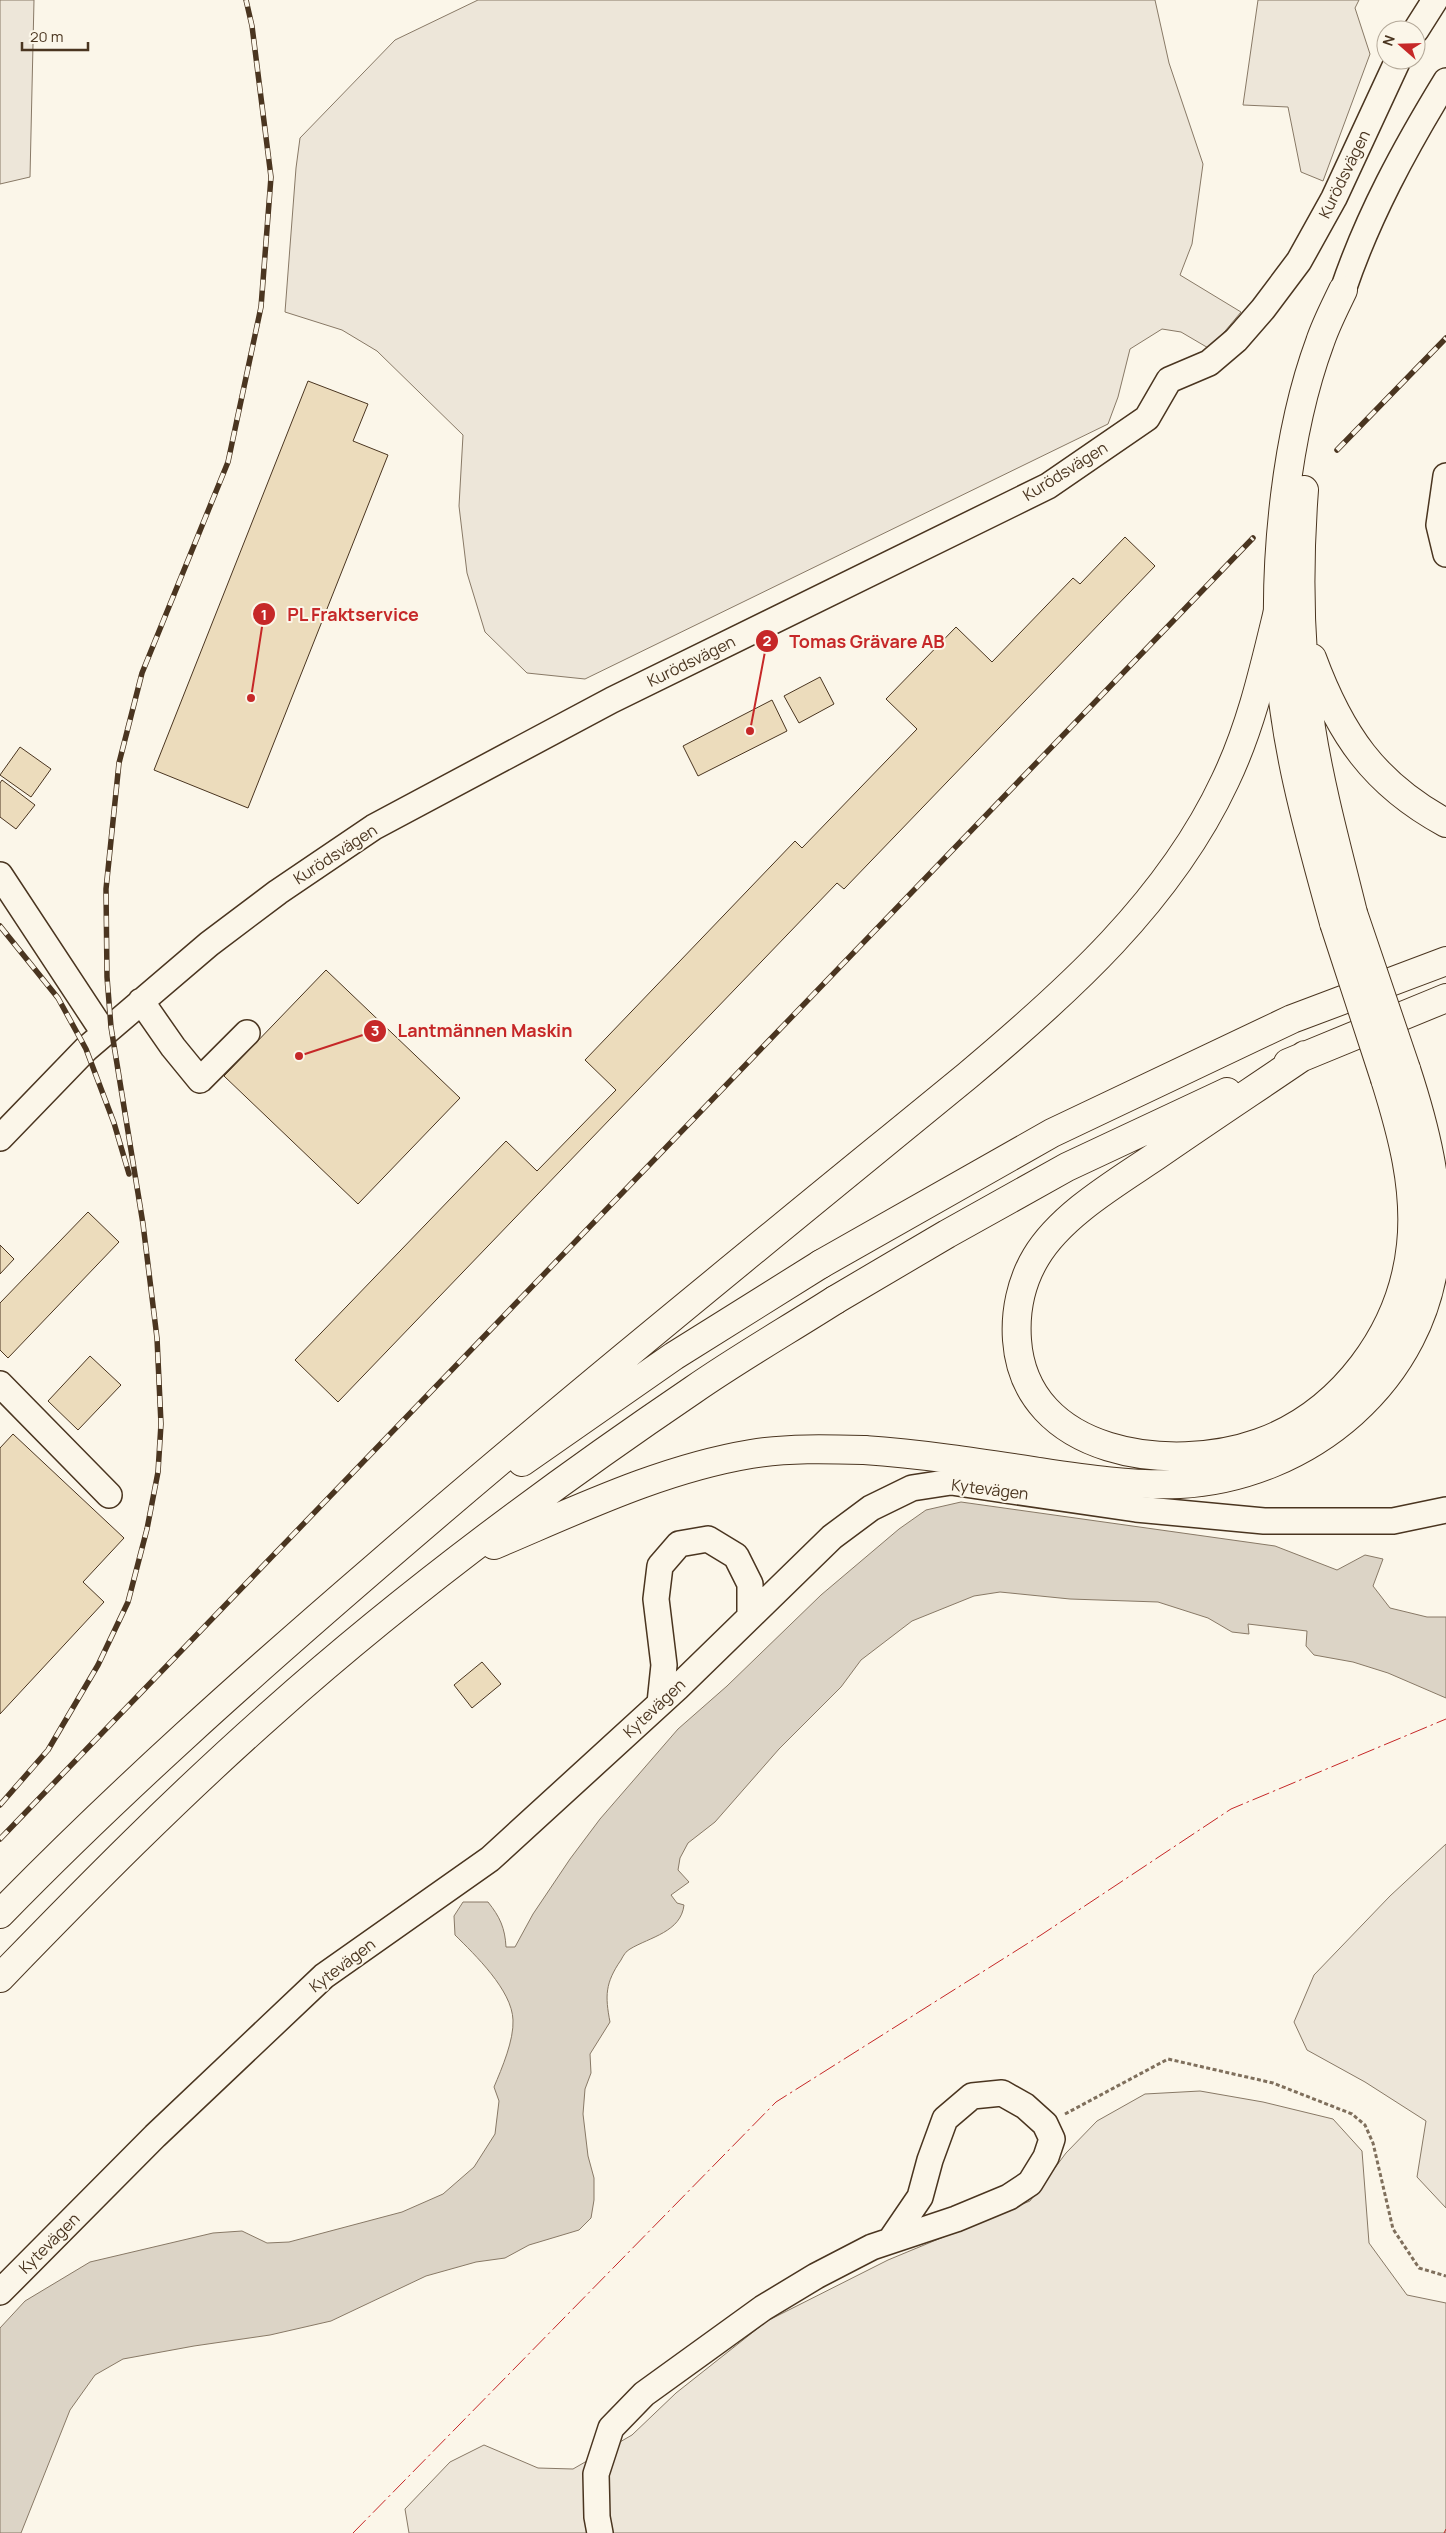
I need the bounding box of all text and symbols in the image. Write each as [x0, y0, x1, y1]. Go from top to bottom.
scale bar [22, 20, 89, 52]
north arrow [1376, 20, 1426, 70]
text: 20 m [30, 26, 63, 47]
text: N [1378, 32, 1399, 48]
street label: Kurödsvägen [1313, 126, 1375, 222]
street label: Kurödsvägen [1019, 436, 1111, 506]
callout: PL Fraktservice [252, 598, 429, 631]
text: PL Fraktservice [287, 602, 419, 626]
text: 1 [261, 604, 267, 625]
callout: Tomas Grävare AB [755, 625, 955, 658]
text: Tomas Grävare AB [789, 629, 945, 653]
street label: Kurödsvägen [643, 630, 739, 692]
text: 2 [763, 630, 772, 651]
street label: Kurödsvägen [289, 819, 381, 889]
callout: Lantmännen Maskin [363, 1014, 583, 1047]
text: Lantmännen Maskin [398, 1018, 572, 1042]
text: 3 [371, 1020, 379, 1041]
street label: Kytevägen [950, 1473, 1030, 1505]
street label: Kytevägen [618, 1673, 690, 1743]
street label: Kytevägen [304, 1933, 380, 1997]
street label: Kytevägen [14, 2208, 84, 2278]

